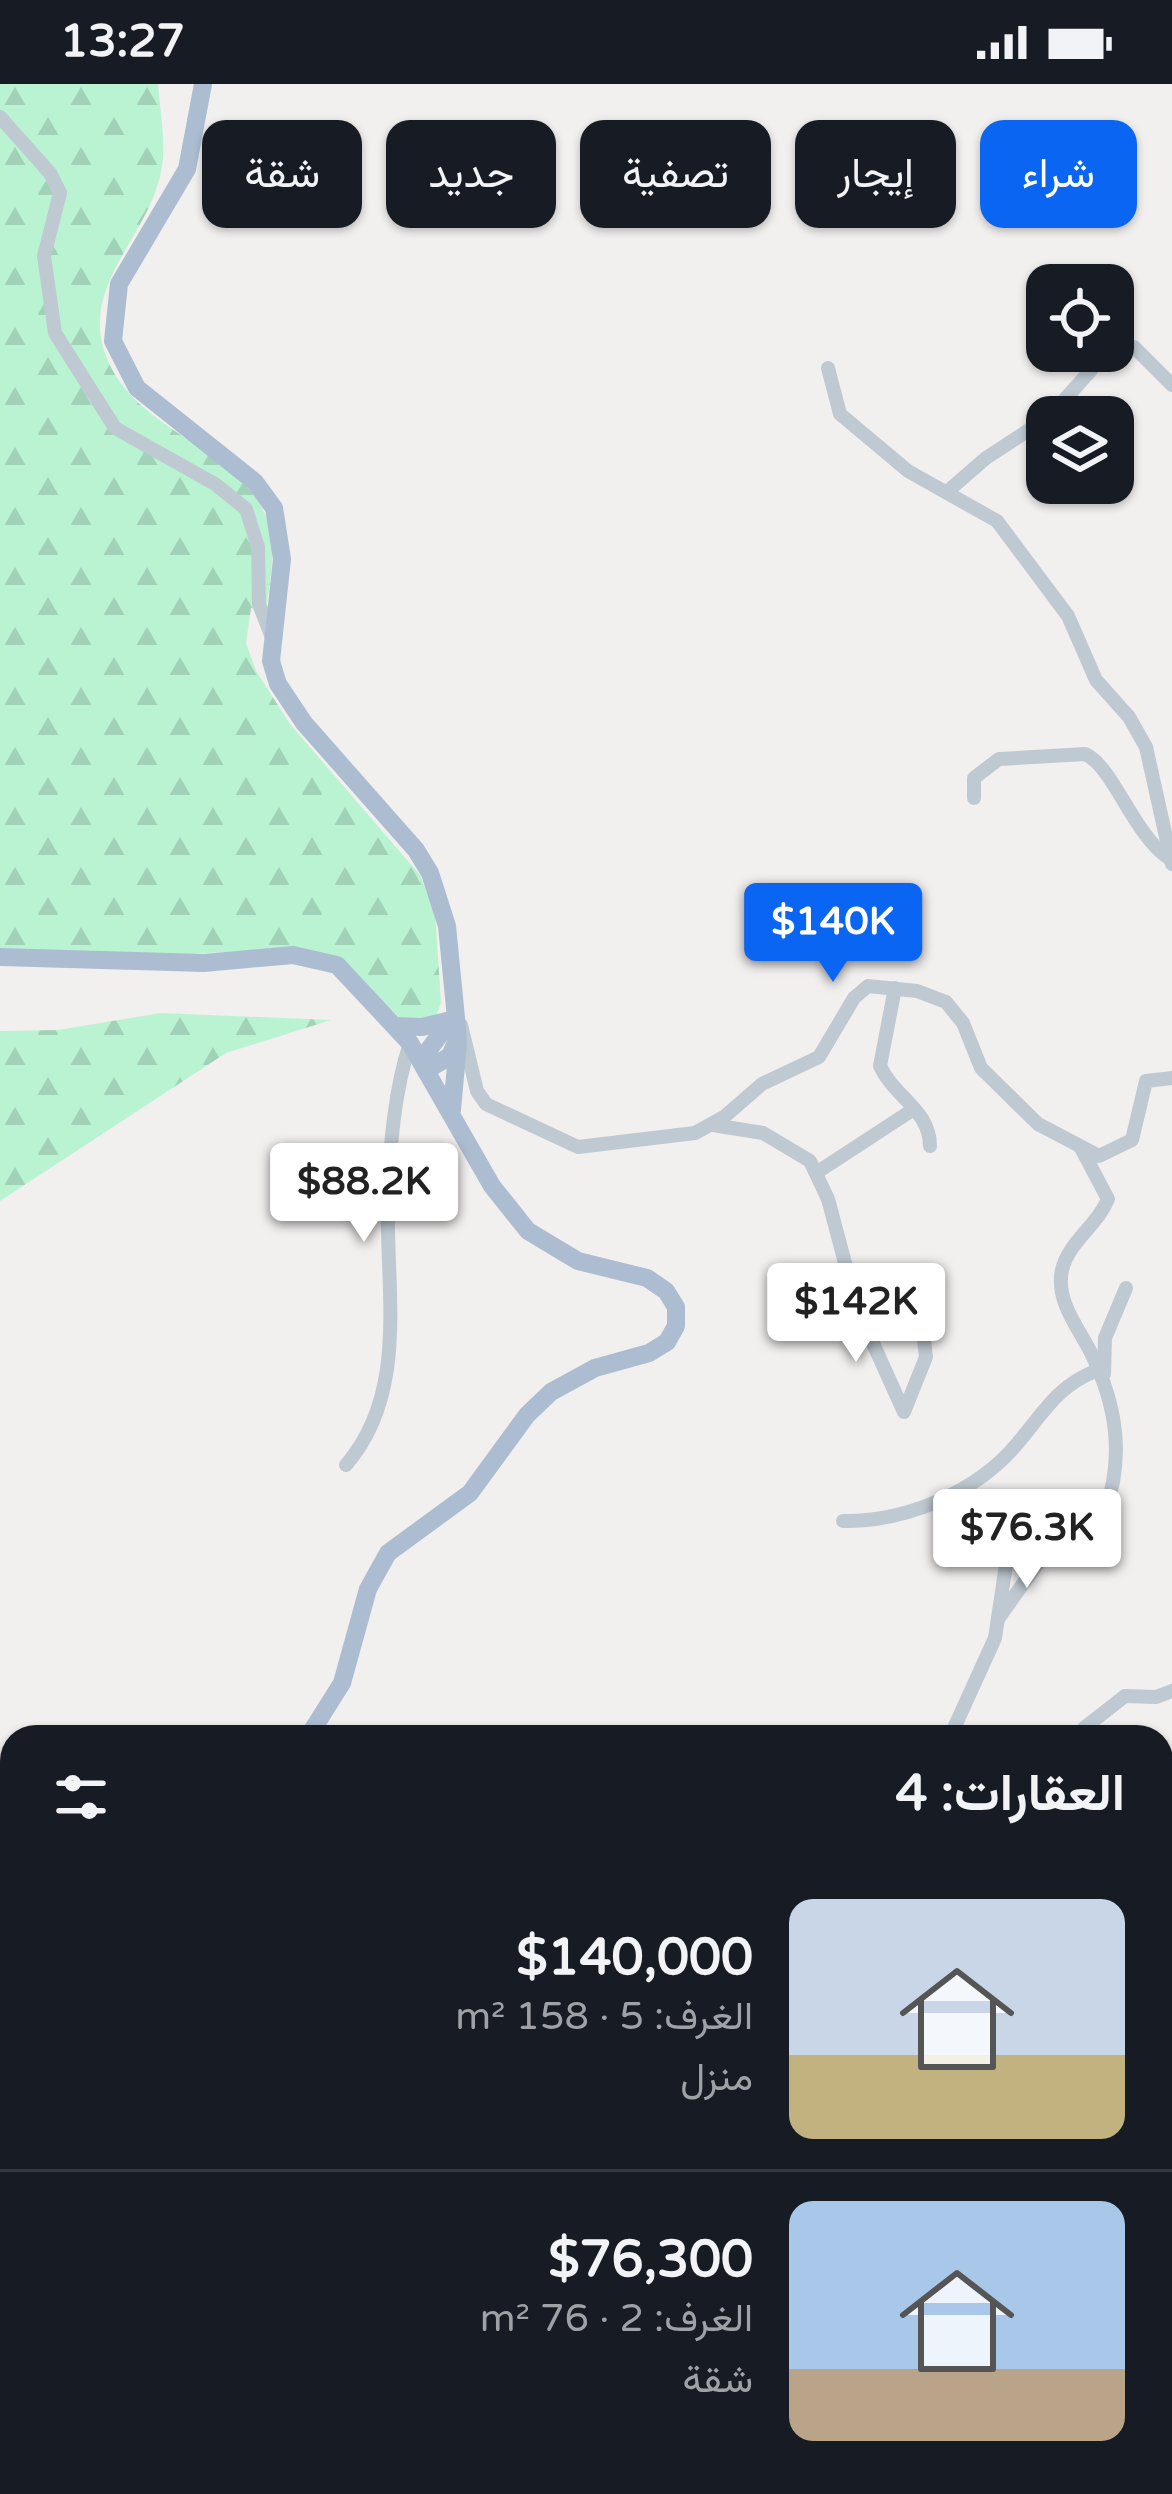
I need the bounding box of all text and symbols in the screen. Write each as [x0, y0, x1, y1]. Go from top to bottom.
text: 13:27 [60, 15, 185, 69]
chip: شقة [202, 120, 362, 228]
chip: جديد [386, 120, 556, 228]
chip: تصفية [580, 120, 771, 228]
chip: إيجار [795, 120, 956, 228]
chip: شراء [980, 120, 1137, 228]
map controls [1026, 264, 1134, 504]
button: locate [1026, 264, 1134, 372]
button: layers [1026, 396, 1134, 504]
pin: $140K [749, 883, 917, 985]
text: $140K [771, 898, 895, 945]
pin: $88.2K [266, 1143, 462, 1245]
text: $88.2K [297, 1158, 431, 1205]
pin: $142K [772, 1263, 940, 1365]
text: $142K [794, 1278, 918, 1325]
pin: $76.3K [929, 1489, 1125, 1591]
text: $76.3K [960, 1504, 1094, 1551]
text: العقارات: 4 [895, 1763, 1125, 1825]
icon: filters [48, 1764, 114, 1830]
text: $140,000 [516, 1927, 753, 1989]
icon: home [885, 1947, 1029, 2091]
text: الغرف: 5 · 158 m² [455, 1993, 753, 2040]
text: منزل [680, 2054, 753, 2101]
text: $76,300 [548, 2229, 753, 2291]
icon: home [885, 2249, 1029, 2393]
text: الغرف: 2 · 76 m² [480, 2295, 753, 2342]
text: شقة [683, 2356, 753, 2403]

